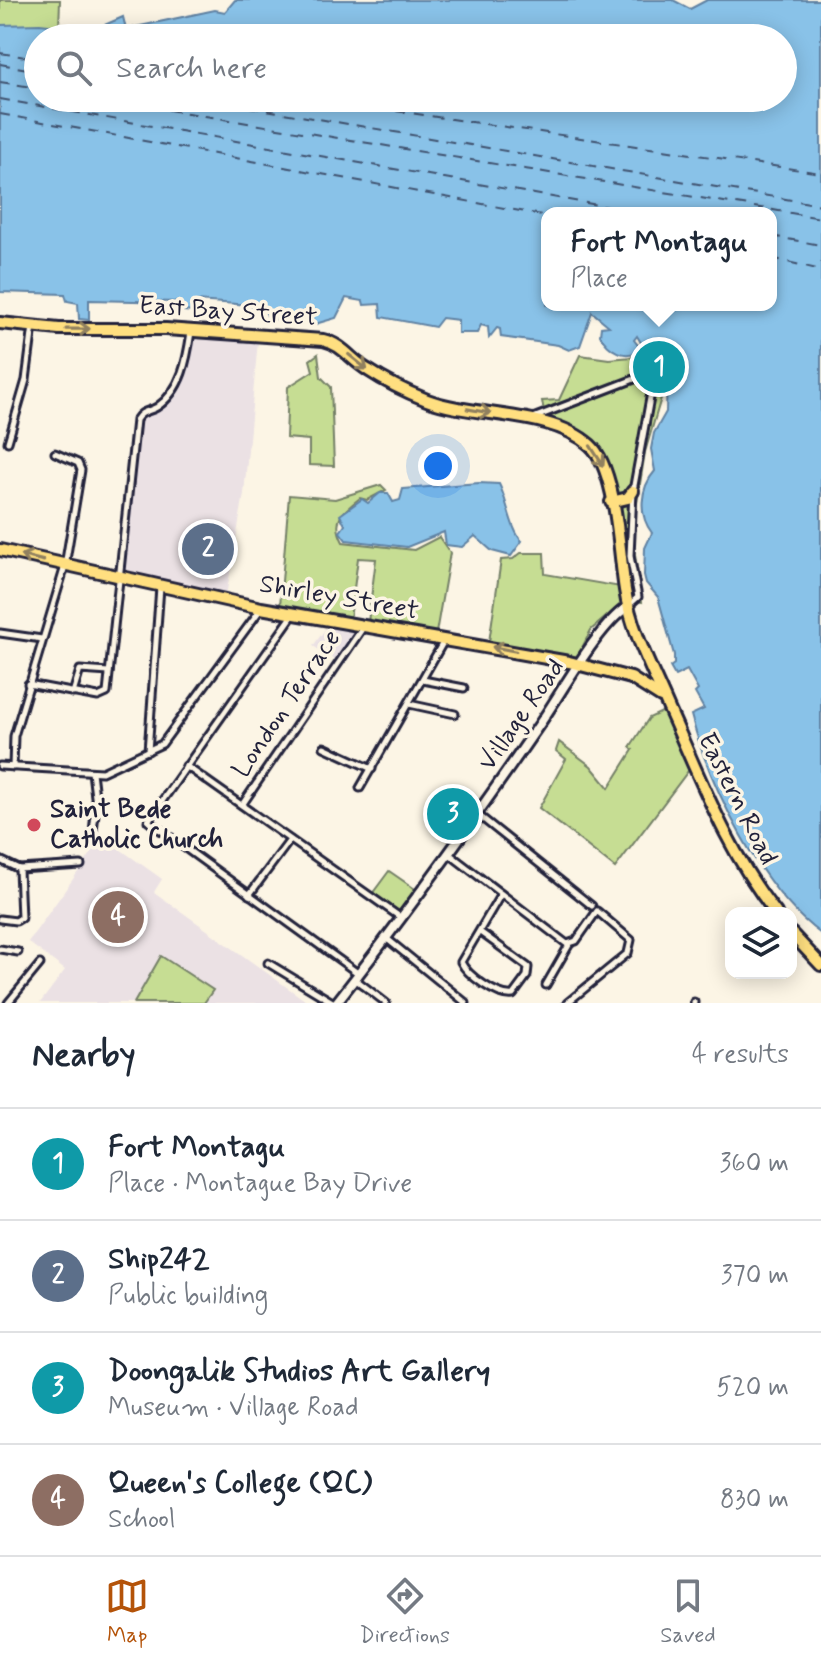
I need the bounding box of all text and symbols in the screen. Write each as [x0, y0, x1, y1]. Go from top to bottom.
search box [24, 24, 797, 112]
icon: search [52, 46, 96, 90]
text: Search here [116, 49, 267, 88]
popup [541, 207, 777, 311]
text: Fort Montagu [571, 223, 747, 262]
text: Place [571, 262, 628, 296]
street label: East Bay Street [138, 289, 318, 335]
one-way arrow [64, 321, 91, 336]
pin: 1 [633, 337, 685, 397]
one-way arrow [347, 354, 368, 371]
one-way arrow [466, 405, 491, 420]
one-way arrow [589, 444, 605, 467]
your location [418, 446, 458, 486]
pin: 2 [182, 519, 234, 579]
one-way arrow [19, 549, 45, 564]
street label: Shirley Street [257, 567, 421, 629]
street label: London Terrace [225, 623, 349, 785]
one-way arrow [492, 641, 518, 656]
street label: Village Road [471, 652, 573, 778]
street label: Eastern Road [689, 727, 785, 871]
pin: 3 [427, 784, 479, 844]
place label: Saint Bede Catholic Church [50, 793, 223, 857]
marker: Saint Bede Catholic Church [25, 816, 43, 834]
pin: 4 [92, 887, 144, 947]
map controls [725, 907, 797, 979]
button: layers [725, 907, 797, 979]
text: Nearby [32, 1033, 136, 1078]
text: 4 results [692, 1038, 789, 1072]
text: Fort Montagu [108, 1128, 285, 1167]
text: 1 [52, 1147, 64, 1181]
text: 360 m [720, 1147, 789, 1181]
text: Place · Montague Bay Drive [108, 1167, 412, 1201]
text: Ship242 [108, 1240, 210, 1279]
text: 2 [52, 1259, 64, 1293]
text: 370 m [721, 1259, 789, 1293]
text: Public building [108, 1279, 268, 1313]
text: Doongalik Studios Art Gallery [108, 1352, 490, 1391]
text: 3 [52, 1371, 64, 1405]
text: 520 m [716, 1371, 789, 1405]
text: Museum · Village Road [108, 1391, 359, 1425]
text: Queen's College (QC) [108, 1464, 372, 1503]
text: 4 [50, 1483, 66, 1517]
text: 830 m [720, 1483, 789, 1517]
text: School [108, 1503, 175, 1537]
tab: Map [105, 1574, 149, 1650]
tab: Directions [359, 1574, 450, 1650]
tab: Saved [660, 1574, 716, 1650]

